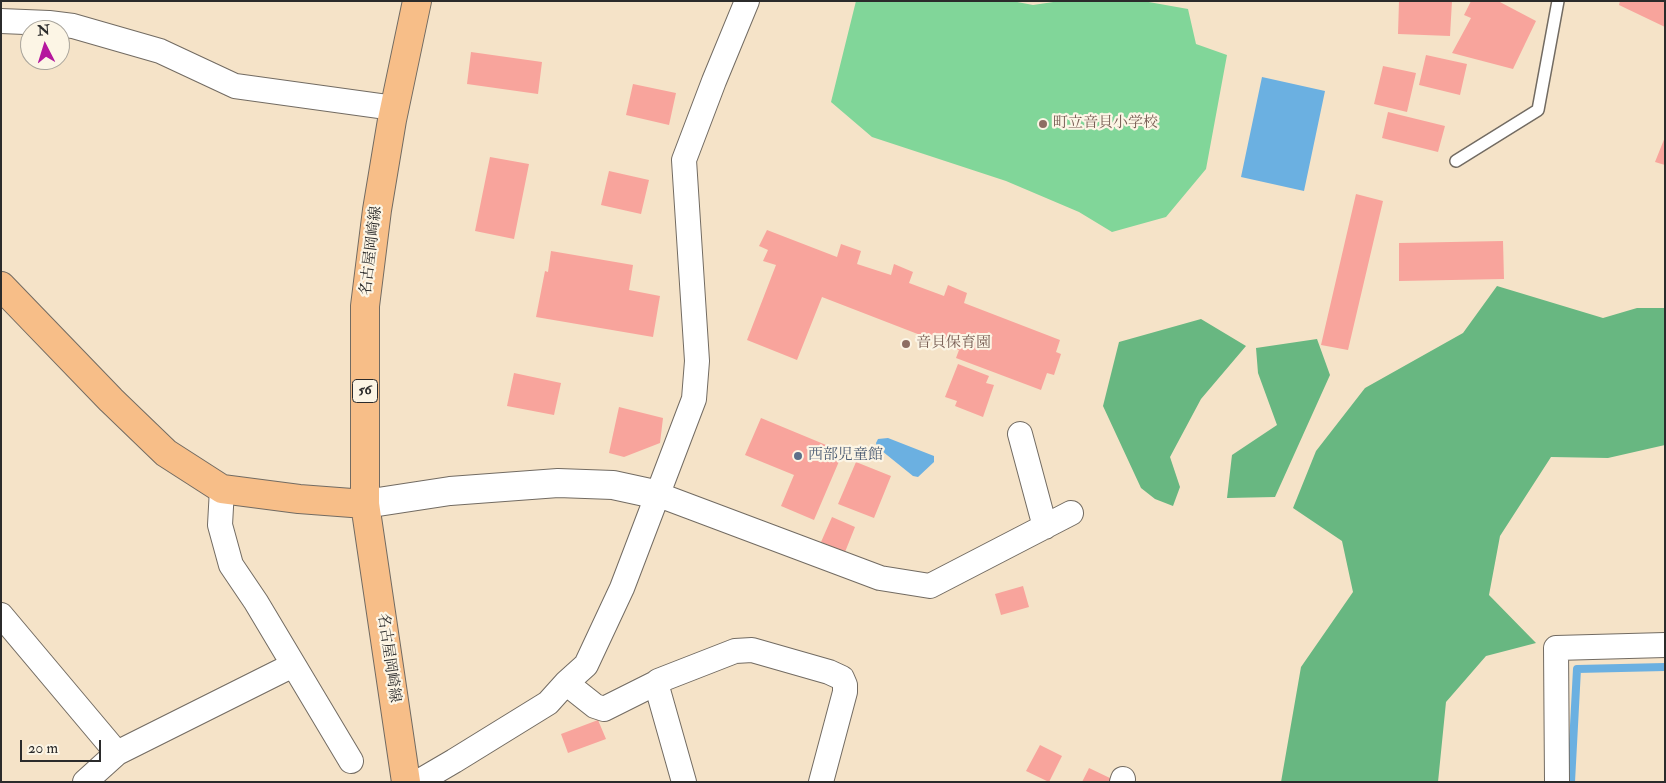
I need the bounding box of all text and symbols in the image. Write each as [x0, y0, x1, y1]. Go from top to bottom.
north arrow [20, 20, 70, 70]
text: N [37, 22, 51, 40]
place label: 町立音貝小学校 [1053, 115, 1158, 133]
marker: 町立音貝小学校 [1037, 118, 1049, 130]
street label: 名古屋岡崎線 [358, 205, 386, 297]
place label: 音貝保育園 [916, 335, 991, 353]
marker: 音貝保育園 [900, 338, 912, 350]
road number: 56 [352, 380, 378, 402]
place label: 西部児童館 [808, 447, 883, 465]
marker: 西部児童館 [792, 450, 804, 462]
street label: 名古屋岡崎線 [373, 612, 403, 704]
scale bar [22, 730, 104, 762]
text: 20 m [28, 739, 58, 758]

